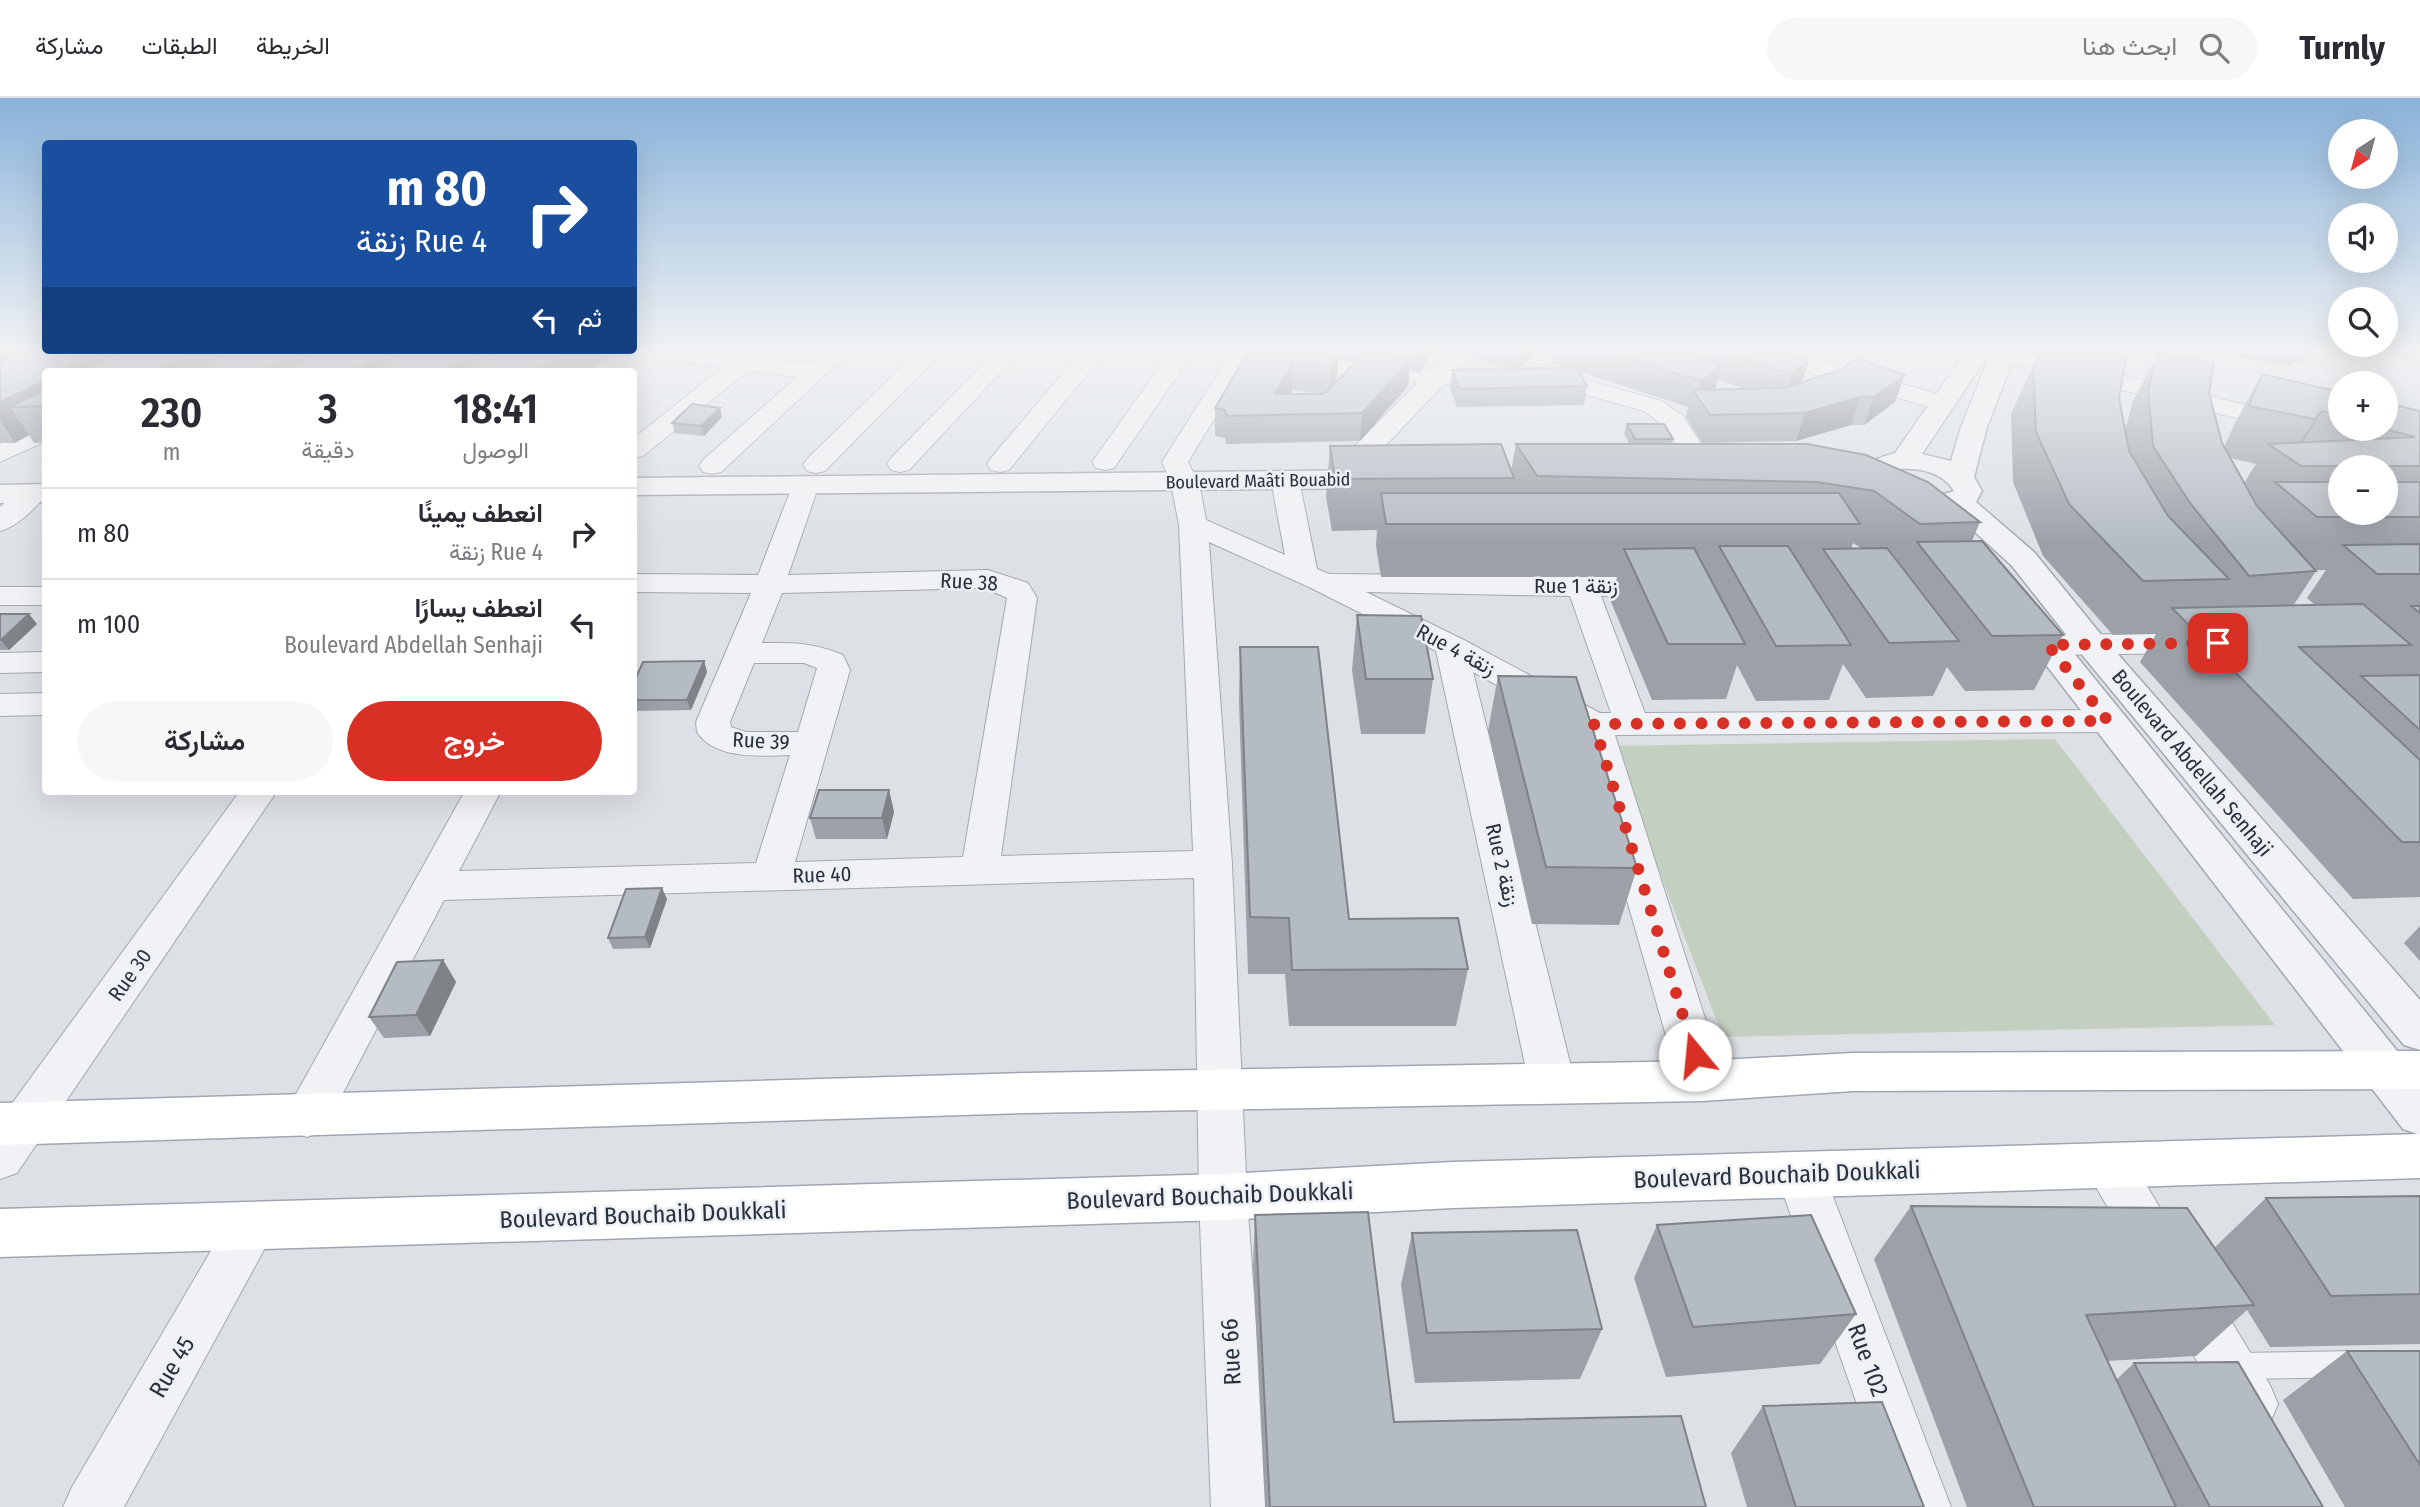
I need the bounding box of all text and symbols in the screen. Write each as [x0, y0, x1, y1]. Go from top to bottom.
search box [1767, 17, 2257, 80]
text: Turnly [2299, 28, 2385, 68]
icon: search [2195, 29, 2233, 67]
text: ابحث هنا [2082, 31, 2177, 62]
text: مشاركة [35, 32, 103, 60]
text: الطبقات [141, 32, 218, 60]
text: الخريطة [256, 32, 330, 60]
north arrow [2328, 119, 2398, 189]
map controls [2328, 119, 2398, 525]
text: 80 m [387, 159, 487, 218]
icon: right [511, 168, 602, 259]
button: sound [2328, 203, 2398, 273]
text: Rue 4 زنقة [356, 222, 487, 260]
button: search [2328, 287, 2398, 357]
icon: left [526, 301, 564, 339]
text: ثم [578, 303, 602, 334]
button: + [2328, 371, 2398, 441]
text: 3 [318, 384, 338, 434]
text: 18:41 [453, 384, 538, 434]
text: 230 [141, 388, 202, 438]
text: دقيقة [301, 436, 355, 464]
text: الوصول [463, 436, 529, 464]
text: m [163, 438, 181, 466]
button: − [2328, 455, 2398, 525]
street label: Boulevard Maâti Bouabid [1165, 468, 1351, 494]
text: انعطف يمينًا [418, 498, 543, 529]
icon: right [564, 515, 602, 553]
text: 80 m [77, 518, 130, 549]
text: Rue 4 زنقة [449, 538, 543, 566]
street label: Rue 38 [939, 568, 999, 596]
street label: Rue 1 زنقة [1534, 573, 1618, 599]
text: انعطف يسارًا [415, 593, 543, 624]
icon: left [564, 606, 602, 644]
text: 100 m [77, 609, 140, 640]
pin [2188, 613, 2248, 673]
street label: Rue 4 زنقة [1412, 618, 1500, 682]
icon: arrive [2199, 624, 2237, 662]
text: Boulevard Abdellah Senhaji [284, 631, 543, 659]
street label: Boulevard Abdellah Senhaji [2106, 664, 2278, 862]
button: مشاركة [77, 701, 333, 781]
button: خروج [347, 701, 602, 781]
street label: Rue 39 [732, 727, 790, 755]
street label: Rue 2 زنقة [1480, 821, 1524, 909]
street label: Rue 40 [792, 861, 852, 889]
street label: Rue 30 [103, 944, 157, 1006]
position arrow [1658, 1018, 1732, 1092]
street label: Boulevard Bouchaib Doukkali [1633, 1156, 1921, 1194]
street label: Boulevard Bouchaib Doukkali [1066, 1177, 1354, 1215]
street label: Boulevard Bouchaib Doukkali [499, 1196, 787, 1234]
street label: Rue 66 [1215, 1318, 1247, 1386]
street label: Rue 102 [1842, 1320, 1894, 1400]
street label: Rue 45 [143, 1332, 201, 1402]

